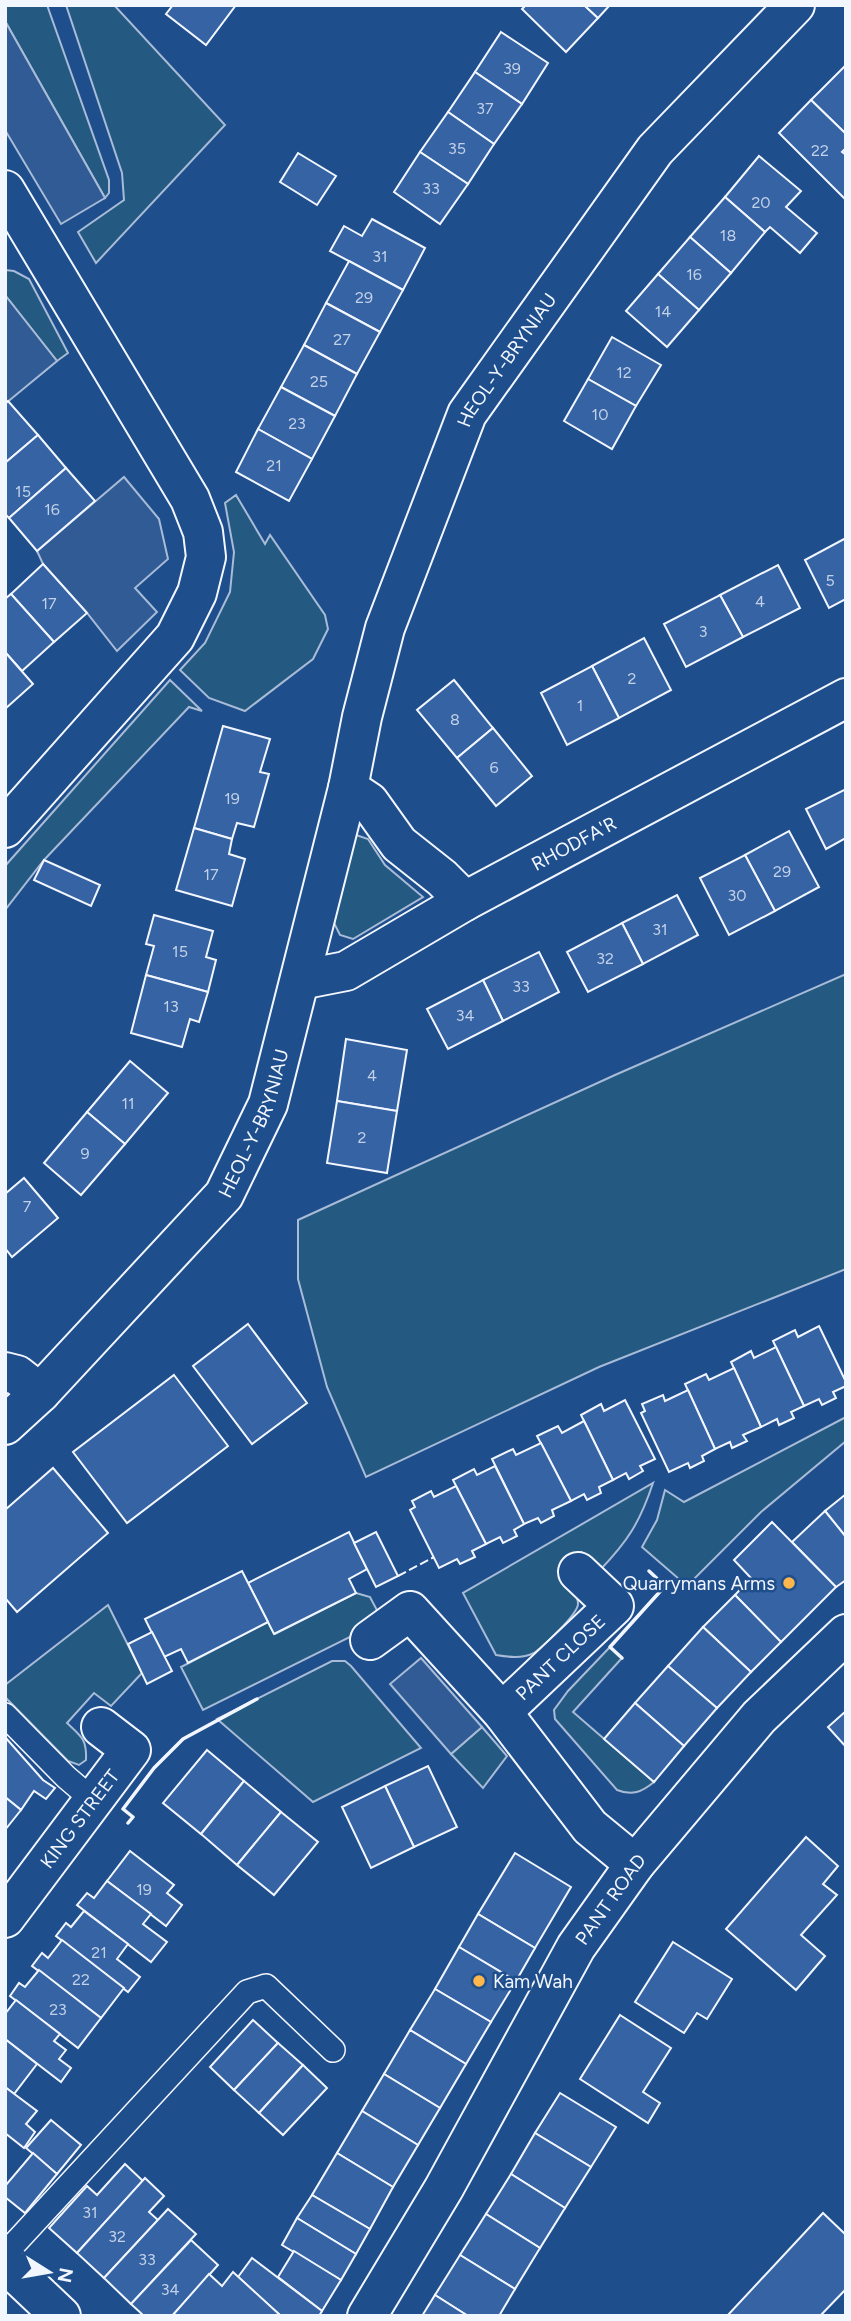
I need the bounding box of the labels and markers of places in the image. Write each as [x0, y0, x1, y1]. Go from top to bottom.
place label: Quarrymans Arms [623, 1572, 775, 1595]
marker: Quarrymans Arms [781, 1575, 797, 1591]
place label: Kam Wah [493, 1970, 573, 1993]
marker: Kam Wah [471, 1973, 487, 1989]

